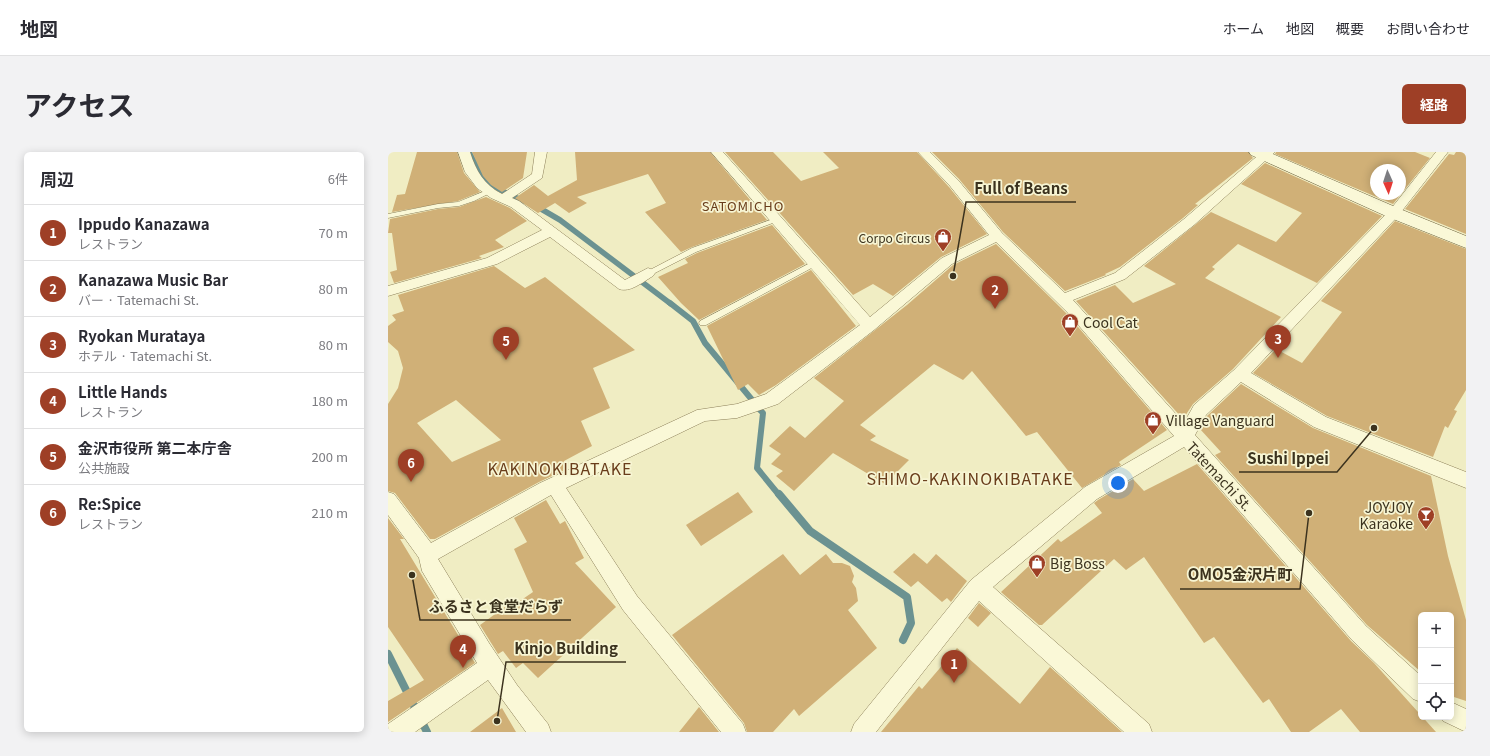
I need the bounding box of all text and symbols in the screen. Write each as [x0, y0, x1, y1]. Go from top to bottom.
text: 地図 [20, 14, 58, 41]
text: ホーム [1222, 18, 1264, 38]
text: 地図 [1286, 18, 1314, 38]
text: 概要 [1336, 18, 1364, 38]
text: お問い合わせ [1386, 18, 1470, 38]
text: アクセス [24, 84, 135, 124]
button: 経路 [1402, 84, 1466, 124]
north arrow [1370, 164, 1406, 200]
text: 周辺 [40, 166, 74, 191]
text: 6件 [328, 169, 348, 188]
callout: Full of Beans [966, 175, 1076, 202]
text: Full of Beans [974, 177, 1068, 198]
district label: SATOMICHO [702, 196, 784, 215]
text: Ippudo Kanazawa [78, 213, 210, 234]
text: 1 [49, 223, 57, 242]
text: 70 m [319, 223, 348, 242]
shop icon: Corpo Circus [933, 227, 953, 252]
place label: Corpo Circus [859, 229, 930, 246]
text: レストラン [78, 234, 143, 253]
text: Kanazawa Music Bar [78, 269, 228, 290]
pin: 2 [982, 276, 1008, 309]
text: 2 [49, 279, 57, 298]
text: 80 m [319, 279, 348, 298]
text: バー · Tatemachi St. [78, 290, 199, 309]
shop icon: Cool Cat [1060, 312, 1080, 337]
place label: Cool Cat [1083, 312, 1139, 332]
text: Ryokan Murataya [78, 325, 205, 346]
pin: 3 [1265, 325, 1291, 358]
pin: 5 [493, 327, 519, 360]
text: 3 [49, 335, 57, 354]
text: 80 m [319, 335, 348, 354]
text: ホテル · Tatemachi St. [78, 346, 212, 365]
text: Little Hands [78, 381, 167, 402]
text: 4 [49, 391, 57, 410]
text: 180 m [311, 391, 348, 410]
text: レストラン [78, 402, 143, 421]
shop icon: Village Vanguard [1143, 410, 1163, 435]
place label: Village Vanguard [1166, 410, 1275, 430]
text: 金沢市役所 第二本庁舎 [78, 437, 231, 458]
street label: Tatemachi St. [1183, 437, 1257, 515]
callout: Sushi Ippei [1239, 445, 1337, 472]
text: 5 [49, 447, 57, 466]
text: 200 m [311, 447, 348, 466]
text: Sushi Ippei [1247, 447, 1329, 468]
pin: 6 [398, 449, 424, 482]
district label: KAKINOKIBATAKE [488, 456, 632, 480]
text: 公共施設 [78, 458, 130, 477]
district label: SHIMO-KAKINOKIBATAKE [866, 466, 1074, 490]
your location [1108, 473, 1128, 493]
text: Re:Spice [78, 493, 141, 514]
place label: JOYJOY Karaoke [1360, 497, 1414, 533]
text: 6 [49, 503, 57, 522]
text: 210 m [311, 503, 348, 522]
bar icon: JOYJOY Karaoke [1416, 505, 1436, 530]
text: レストラン [78, 514, 143, 533]
shop icon: Big Boss [1027, 553, 1047, 578]
place label: Big Boss [1050, 553, 1105, 573]
callout: OMO5金沢片町 [1180, 562, 1300, 589]
text: OMO5金沢片町 [1188, 563, 1292, 584]
callout: ふるさと食堂だらず [420, 593, 571, 620]
text: ふるさと食堂だらず [429, 595, 563, 616]
map controls [1418, 612, 1454, 720]
button: + [1418, 612, 1454, 648]
pin: 4 [450, 635, 476, 668]
callout: Kinjo Building [506, 635, 626, 662]
text: Kinjo Building [514, 637, 618, 658]
button: − [1418, 648, 1454, 684]
pin: 1 [941, 650, 967, 683]
button: locate [1418, 684, 1454, 720]

